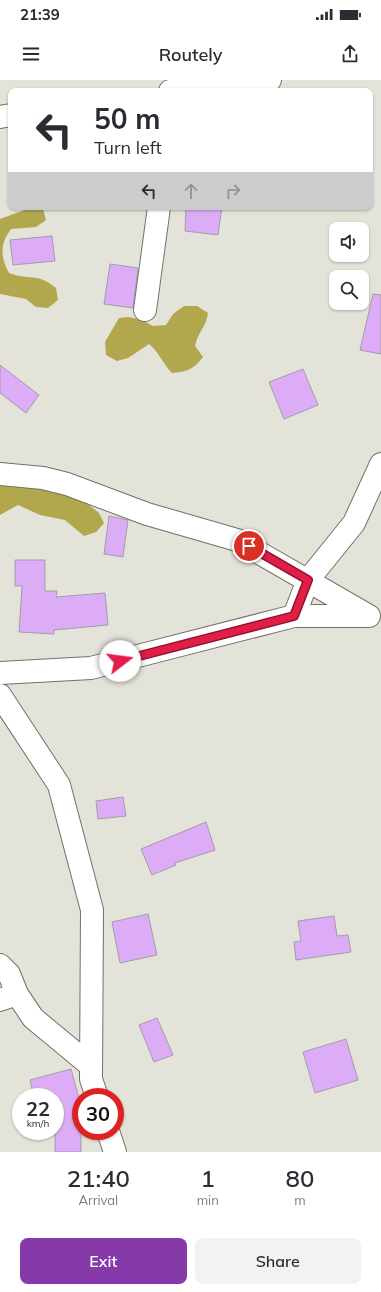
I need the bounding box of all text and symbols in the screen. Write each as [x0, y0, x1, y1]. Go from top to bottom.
text: 21:39 [20, 5, 60, 24]
icon: menu [20, 43, 42, 65]
text: Routely [159, 43, 222, 66]
icon: share [339, 43, 361, 65]
text: 50 m [94, 101, 160, 136]
icon: left [28, 104, 80, 156]
text: Turn left [94, 136, 162, 159]
icon: left [138, 180, 160, 202]
icon: ahead [180, 180, 202, 202]
icon: right [222, 180, 244, 202]
map controls [329, 222, 369, 310]
button: sound [329, 222, 369, 262]
button: search [329, 270, 369, 310]
pin [232, 529, 266, 563]
icon: arrive [238, 535, 260, 557]
position arrow [99, 640, 141, 682]
speed limit sign: 30 [72, 1088, 124, 1140]
text: 22 [26, 1096, 50, 1121]
text: km/h [27, 1117, 49, 1130]
text: 21:40 [67, 1163, 130, 1193]
text: 1 [201, 1163, 215, 1193]
text: 80 [286, 1163, 314, 1193]
text: Arrival [78, 1192, 118, 1208]
text: min [197, 1192, 219, 1208]
text: m [294, 1192, 306, 1208]
button: Exit [20, 1238, 187, 1284]
button: Share [195, 1238, 361, 1284]

